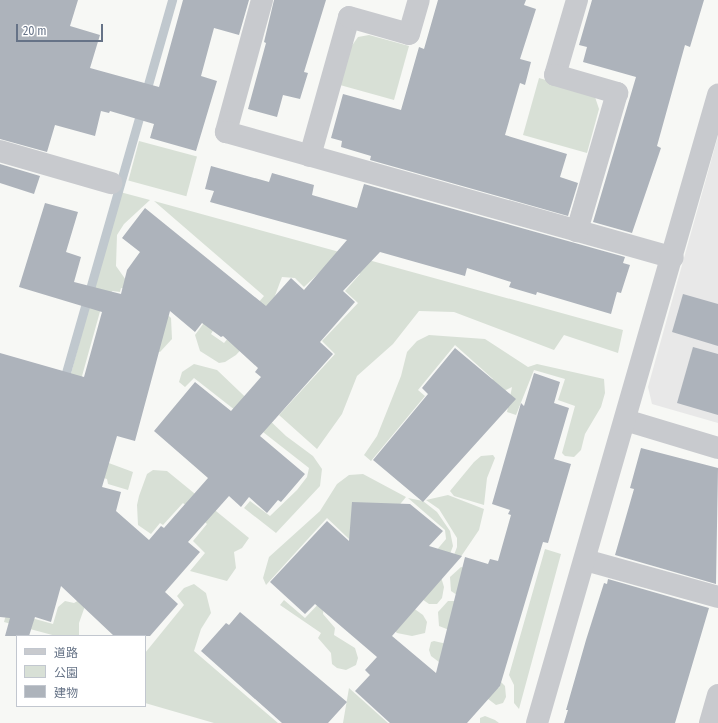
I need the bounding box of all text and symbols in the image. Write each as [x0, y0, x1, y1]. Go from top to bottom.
scale bar [18, 16, 105, 42]
text: 20 m [23, 24, 47, 38]
legend [16, 635, 146, 707]
text: 道路 [54, 646, 78, 660]
text: 公園 [54, 666, 78, 680]
text: 建物 [54, 686, 78, 700]

